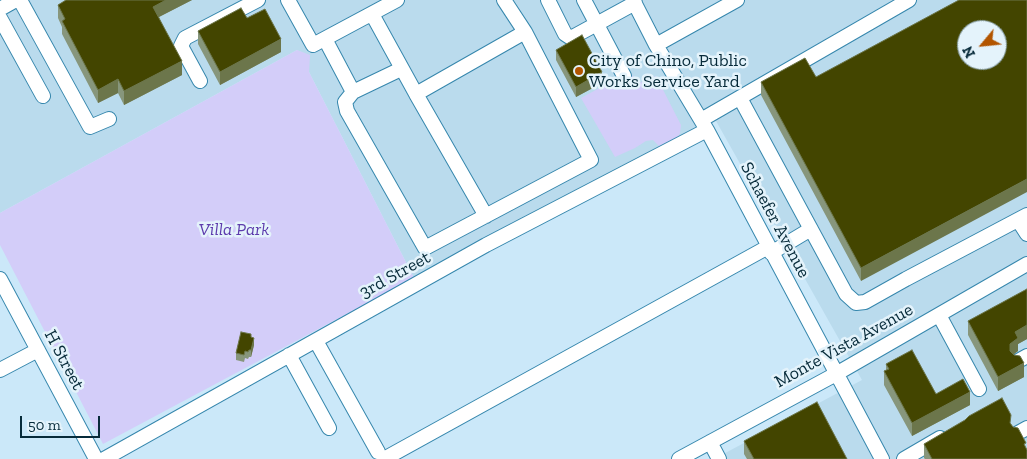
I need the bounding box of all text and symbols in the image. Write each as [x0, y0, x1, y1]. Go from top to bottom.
north arrow [957, 20, 1007, 70]
text: N [959, 43, 979, 61]
place label: City of Chino, Public Works Service Yard [589, 50, 747, 92]
marker: City of Chino, Public Works Service Yard [573, 65, 585, 77]
street label: Schaefer Avenue [735, 158, 815, 282]
park label: Villa Park [199, 219, 269, 241]
street label: 3rd Street [356, 247, 434, 303]
street label: Monte Vista Avenue [771, 299, 917, 393]
street label: H Street [39, 326, 89, 394]
scale bar [22, 406, 102, 438]
text: 50 m [28, 416, 61, 434]

